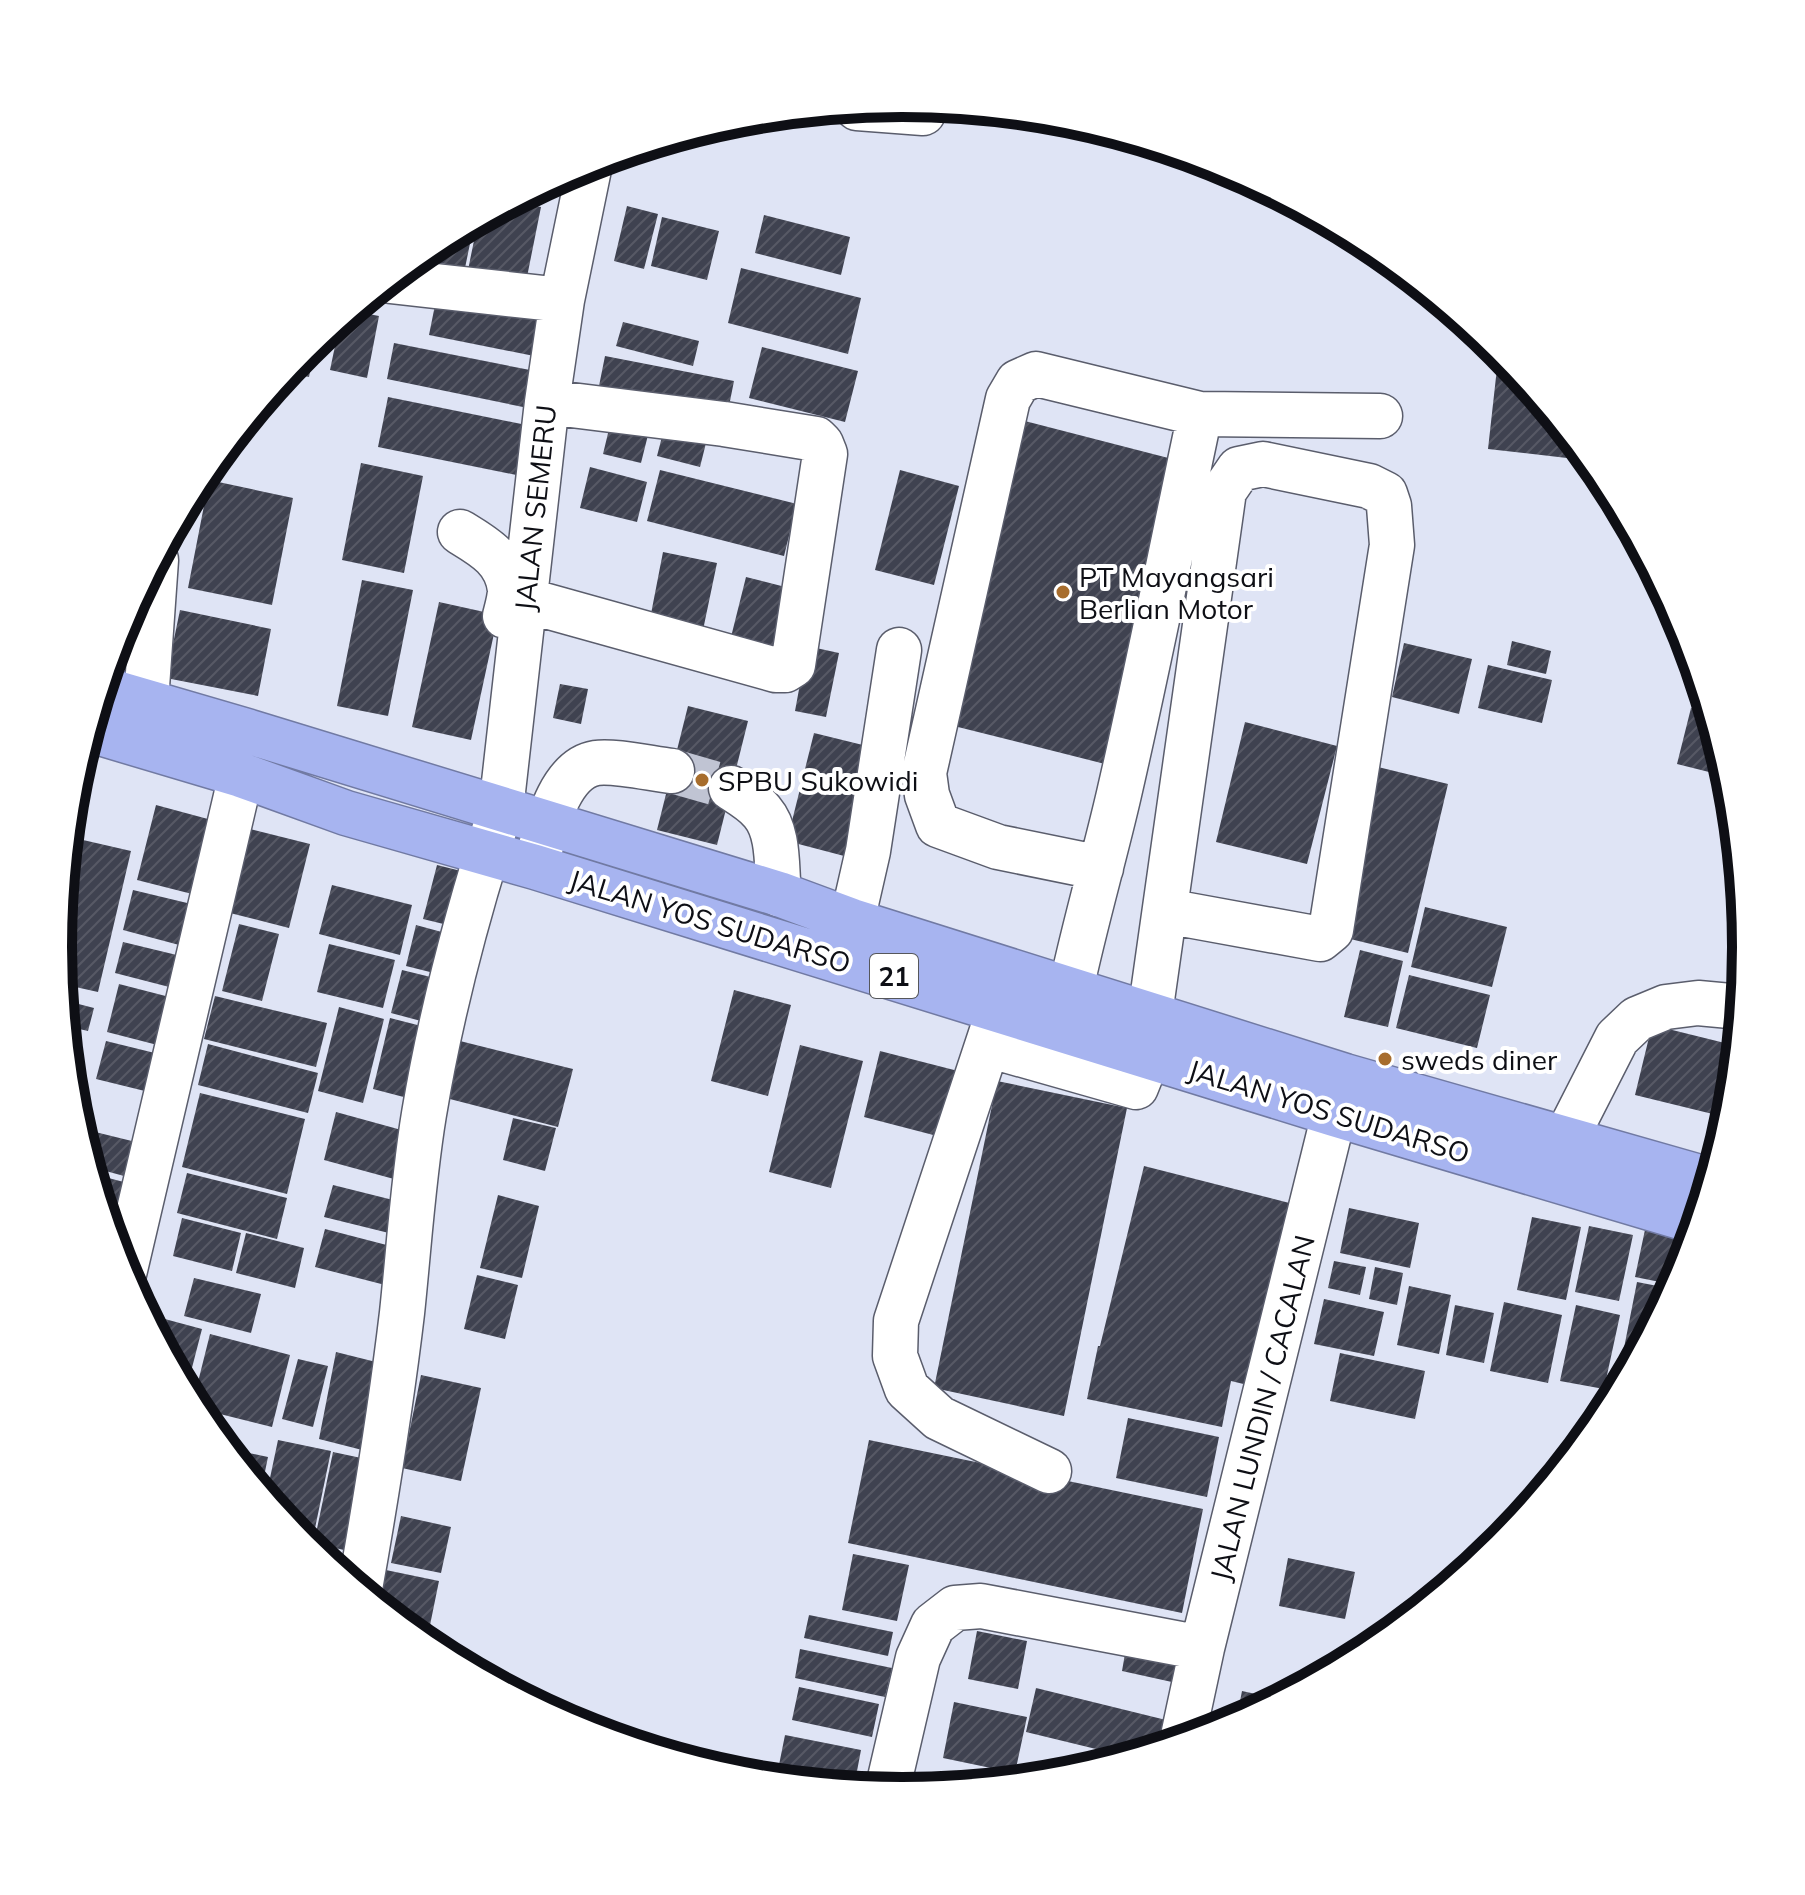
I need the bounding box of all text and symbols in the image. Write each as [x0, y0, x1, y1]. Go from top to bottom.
street label: JALAN SEMERU [507, 403, 563, 613]
place label: PT Mayangsari Berlian Motor [1079, 559, 1274, 626]
marker: PT Mayangsari Berlian Motor [1054, 583, 1072, 601]
place label: SPBU Sukowidi [718, 763, 918, 798]
marker: SPBU Sukowidi [693, 771, 711, 789]
street label: JALAN YOS SUDARSO [565, 861, 855, 981]
road number: 21 [870, 954, 918, 998]
place label: sweds diner [1401, 1042, 1558, 1077]
marker: sweds diner [1376, 1050, 1394, 1068]
street label: JALAN YOS SUDARSO [1184, 1051, 1474, 1171]
street label: JALAN LUNDIN / CACALAN [1202, 1231, 1322, 1585]

